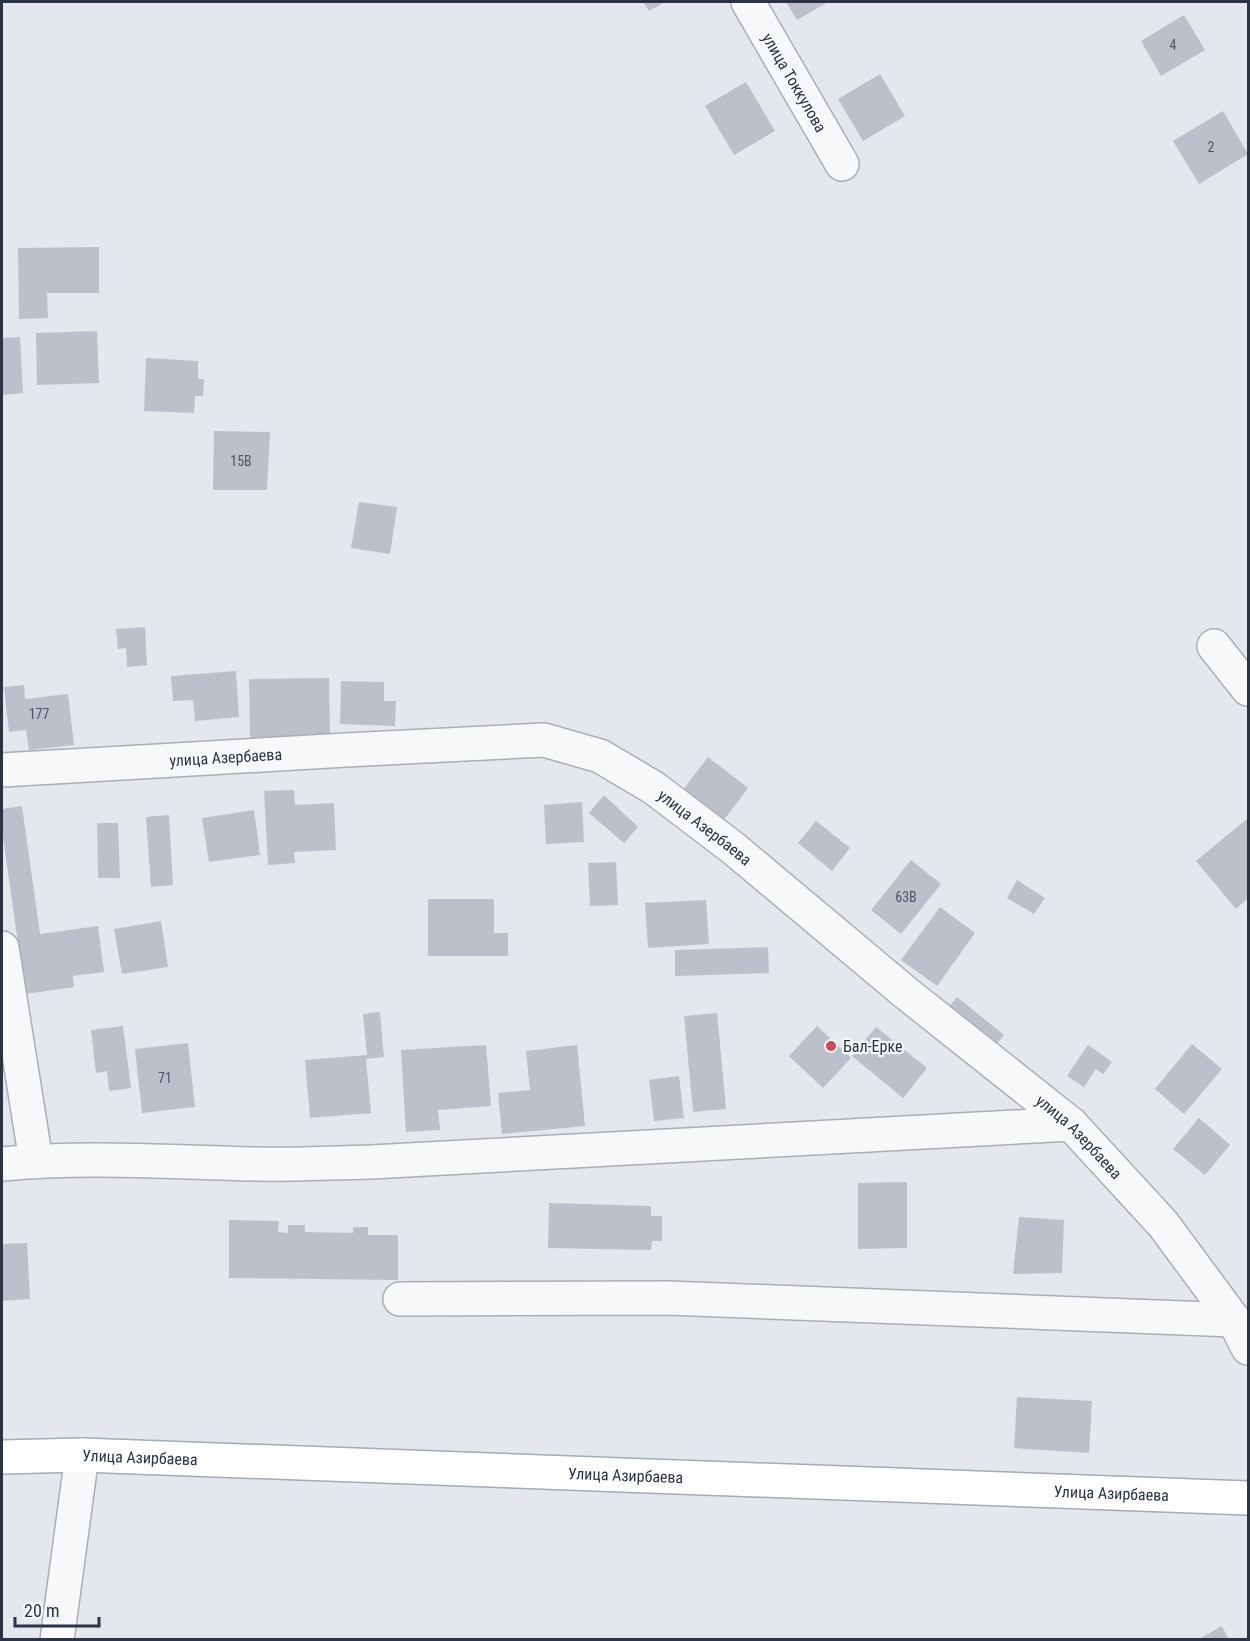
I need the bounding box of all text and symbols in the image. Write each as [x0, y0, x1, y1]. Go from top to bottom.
street label: улица Токкулова [759, 30, 831, 135]
house number: 4 [1170, 37, 1177, 53]
house number: 2 [1208, 139, 1215, 155]
house number: 15В [230, 453, 252, 469]
house number: 177 [29, 706, 49, 722]
street label: улица Азербаева [169, 744, 283, 770]
street label: улица Азербаева [654, 785, 755, 869]
house number: 63В [895, 889, 917, 905]
place label: Бал-Ерке [843, 1037, 903, 1056]
marker: Бал-Ерке [824, 1039, 838, 1053]
house number: 71 [158, 1070, 172, 1086]
street label: улица Азербаева [1032, 1091, 1126, 1183]
street label: Улица Азирбаева [82, 1446, 198, 1469]
street label: Улица Азирбаева [568, 1463, 684, 1487]
street label: Улица Азирбаева [1053, 1481, 1169, 1505]
scale bar [15, 1590, 99, 1628]
text: 20 m [24, 1600, 59, 1621]

